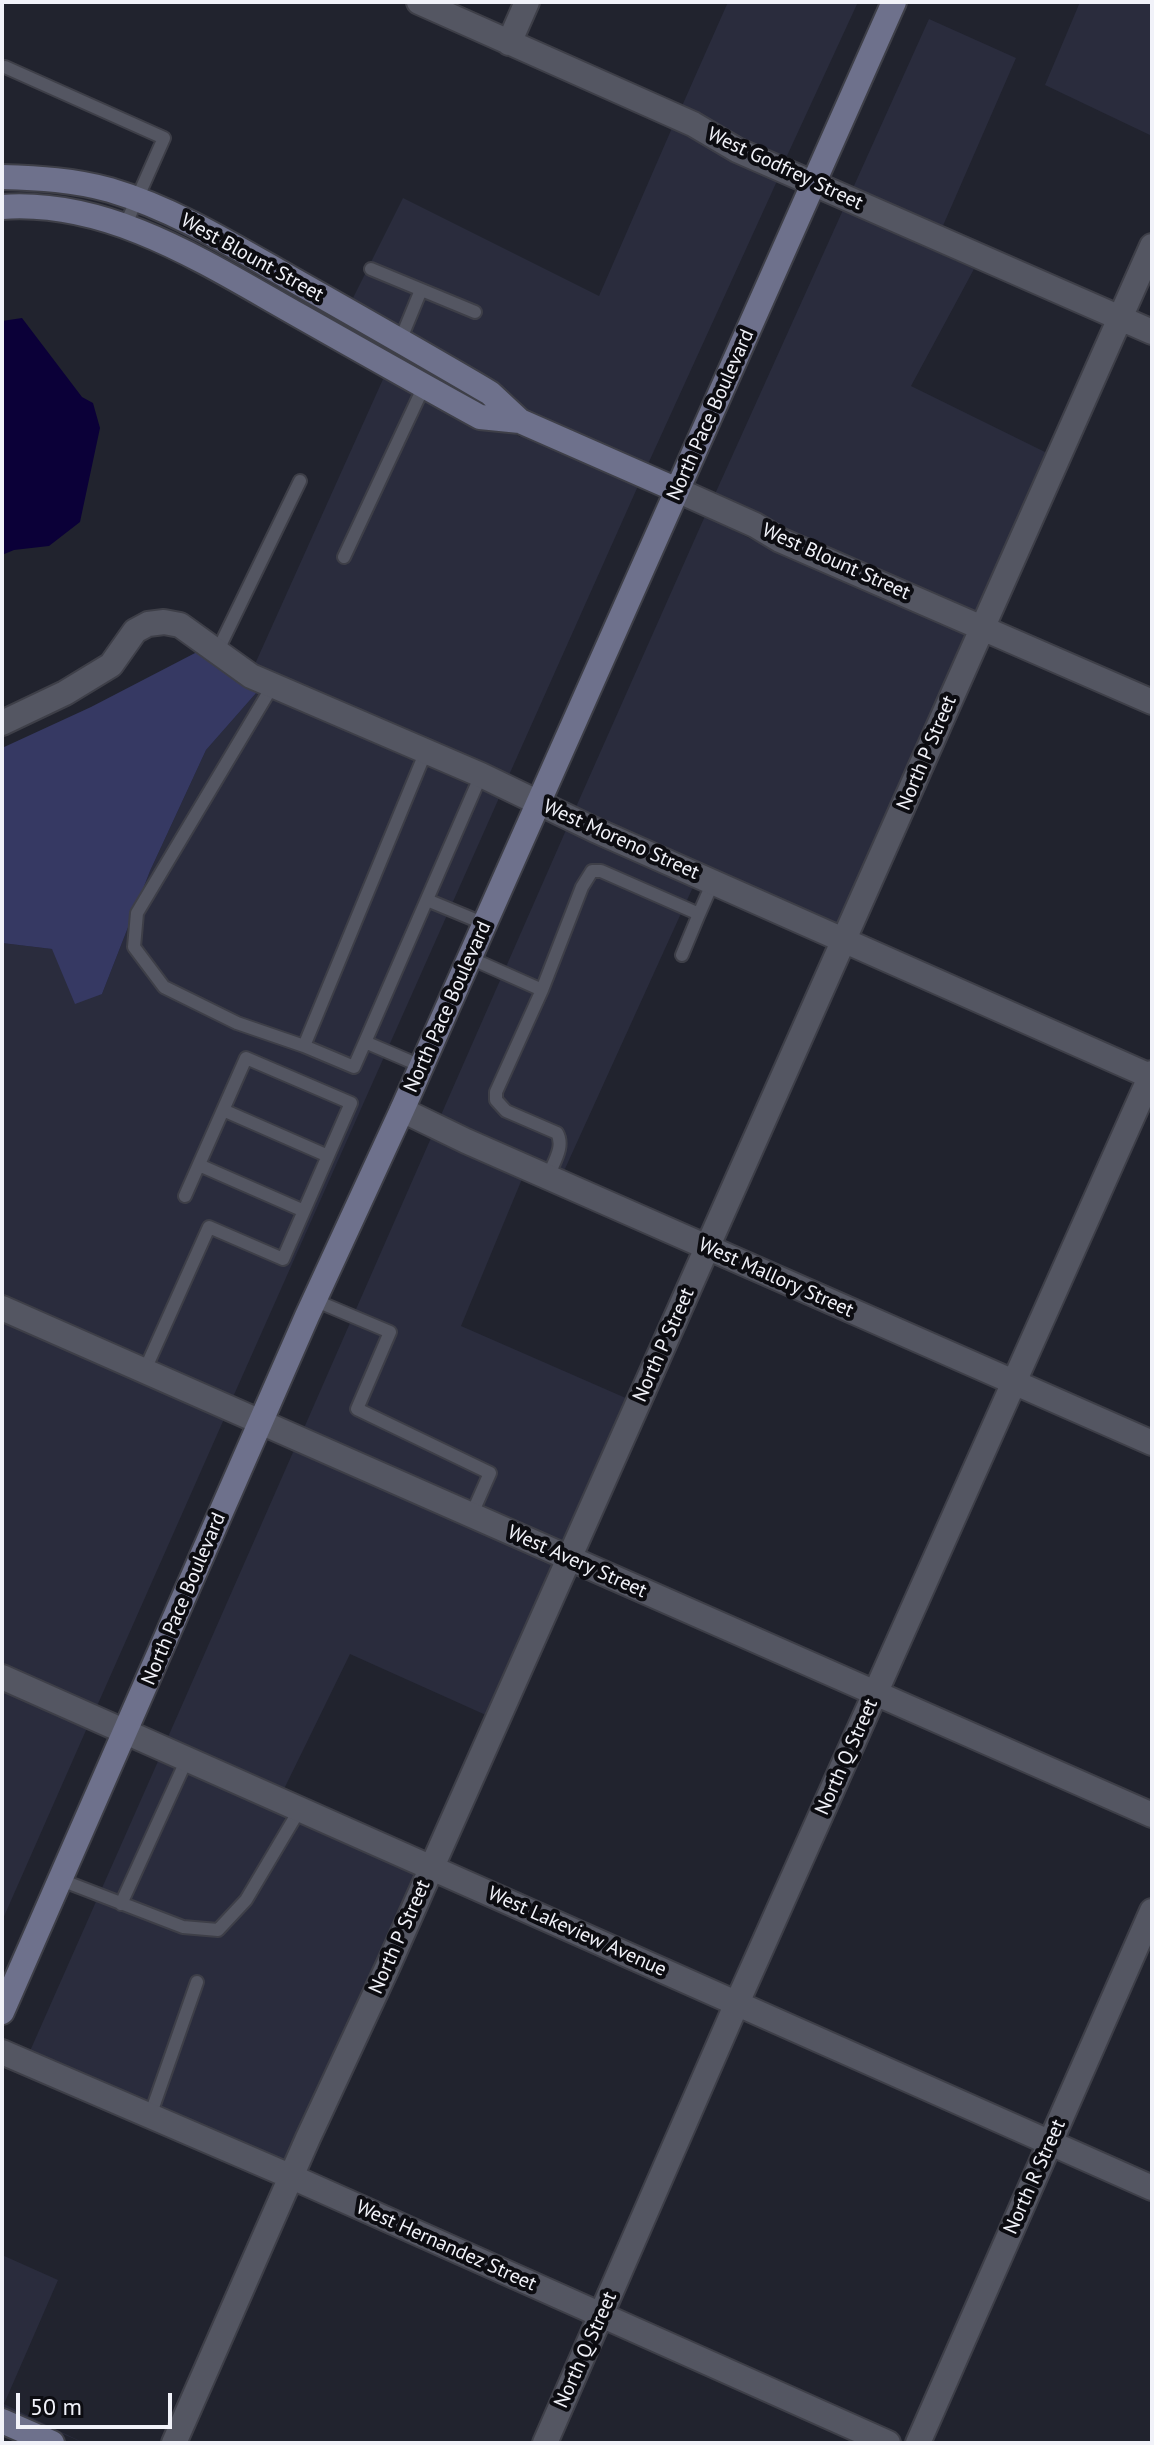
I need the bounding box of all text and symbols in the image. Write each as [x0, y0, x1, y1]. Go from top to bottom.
street label: West Godfrey Street [703, 122, 867, 216]
street label: West Blount Street [176, 209, 328, 307]
street label: North Pace Boulevard [662, 326, 760, 504]
street label: West Blount Street [758, 519, 914, 605]
street label: North P Street [892, 692, 962, 814]
street label: West Moreno Street [539, 795, 703, 885]
street label: North Pace Boulevard [399, 918, 497, 1096]
street label: West Mallory Street [695, 1233, 857, 1323]
street label: North P Street [628, 1284, 700, 1406]
street label: North Pace Boulevard [137, 1509, 231, 1689]
street label: West Avery Street [504, 1521, 650, 1603]
street label: North Q Street [811, 1695, 883, 1819]
street label: North P Street [364, 1876, 436, 1998]
street label: West Lakeview Avenue [484, 1882, 670, 1982]
street label: North R Street [999, 2116, 1071, 2238]
street label: West Hernandez Street [352, 2195, 540, 2297]
street label: North Q Street [550, 2288, 622, 2412]
scale bar [20, 2377, 176, 2427]
text: 50 m [30, 2391, 82, 2422]

